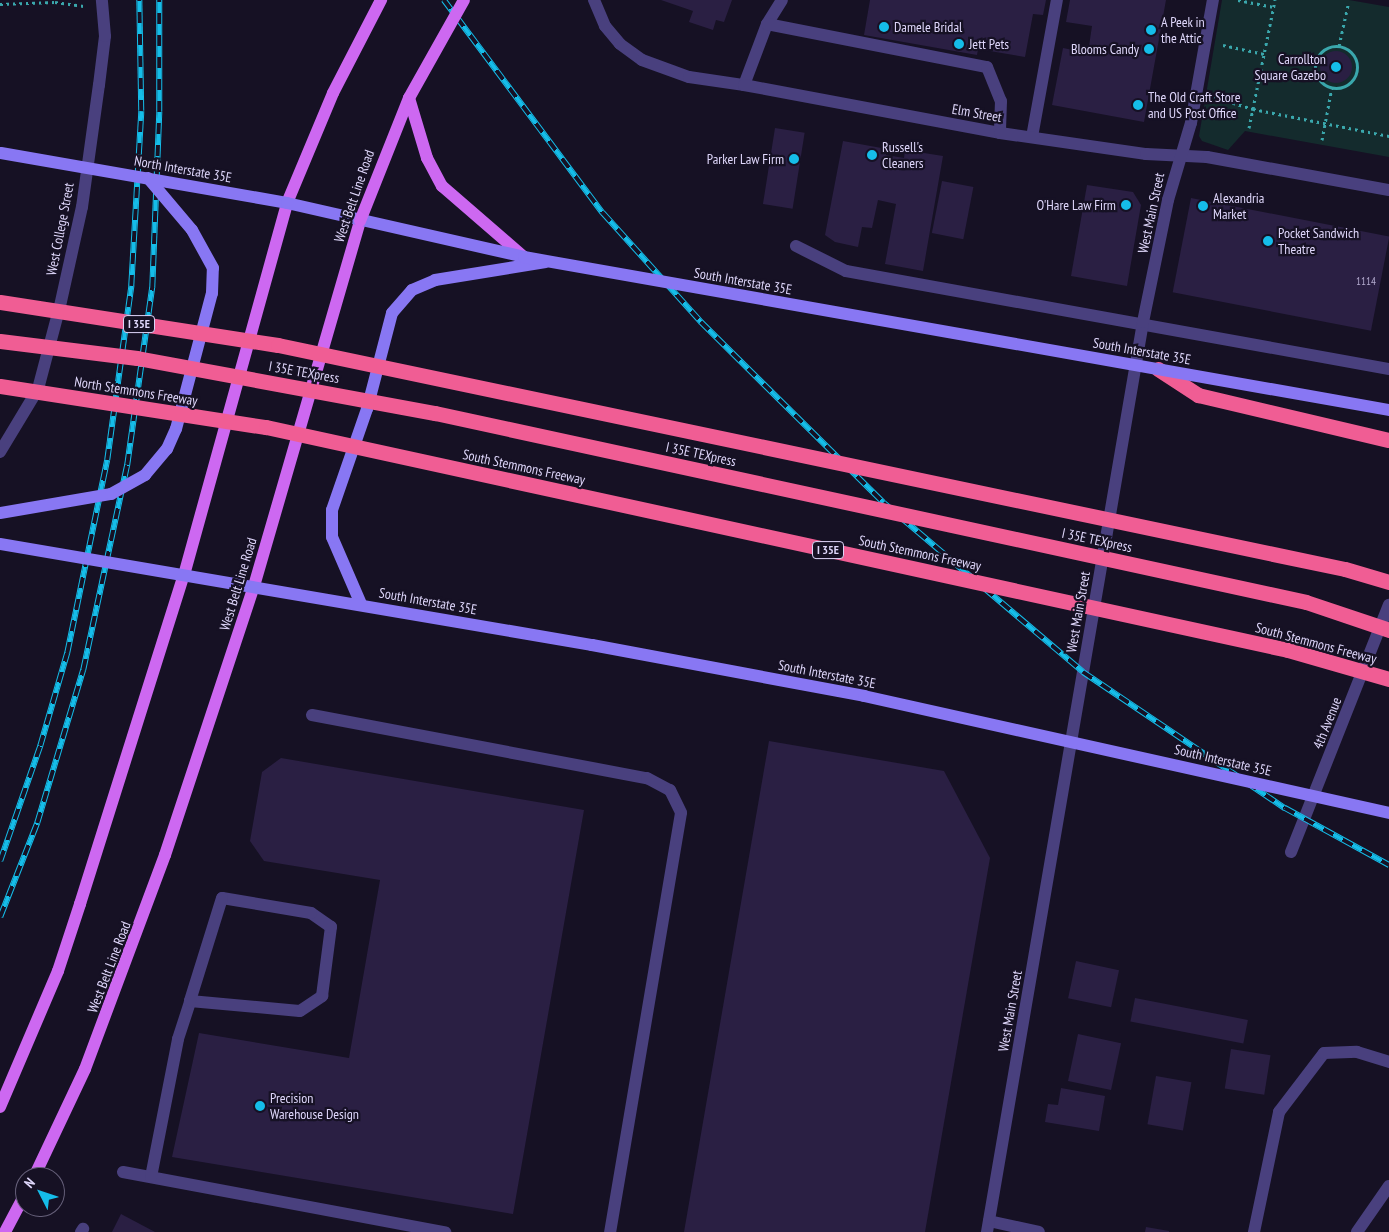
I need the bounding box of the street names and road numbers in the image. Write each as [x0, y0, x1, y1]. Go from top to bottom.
street label: Elm Street [951, 100, 1003, 126]
street label: West Belt Line Road [330, 148, 378, 244]
street label: North Interstate 35E [133, 152, 233, 186]
street label: West Main Street [1134, 171, 1168, 255]
street label: West College Street [43, 181, 77, 277]
street label: South Interstate 35E [693, 264, 793, 298]
road number: I 35E [123, 314, 155, 334]
street label: South Interstate 35E [1092, 334, 1192, 368]
street label: I 35E TEXpress [267, 357, 341, 387]
street label: North Stemmons Freeway [73, 373, 199, 409]
street label: I 35E TEXpress [664, 438, 738, 470]
street label: South Stemmons Freeway [461, 446, 587, 488]
street label: I 35E TEXpress [1060, 524, 1134, 556]
street label: South Stemmons Freeway [857, 532, 983, 574]
street label: West Belt Line Road [216, 535, 260, 633]
road number: I 35E [812, 540, 844, 560]
street label: West Main Street [1063, 570, 1093, 654]
street label: South Interstate 35E [378, 584, 478, 618]
street label: South Stemmons Freeway [1254, 619, 1378, 667]
street label: South Interstate 35E [777, 656, 877, 692]
street label: 4th Avenue [1309, 695, 1345, 751]
street label: South Interstate 35E [1173, 741, 1273, 779]
street label: West Belt Line Road [84, 919, 134, 1015]
street label: West Main Street [995, 969, 1025, 1053]

